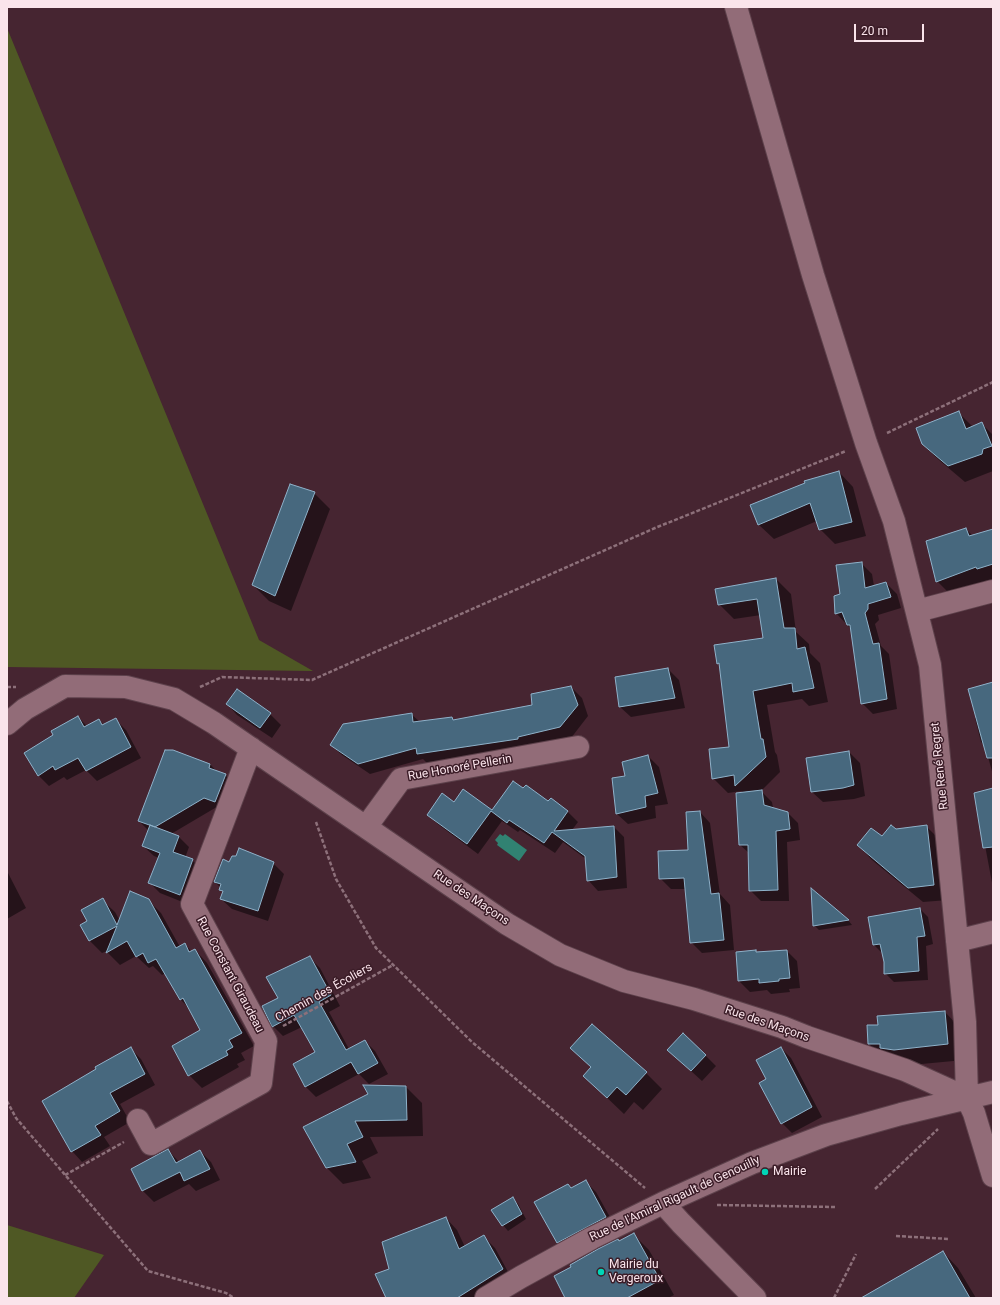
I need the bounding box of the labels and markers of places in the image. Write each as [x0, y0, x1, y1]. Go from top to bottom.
place label: Mairie [773, 1165, 806, 1179]
marker: Mairie [760, 1167, 770, 1177]
place label: Mairie du Vergeroux [609, 1258, 663, 1286]
marker: Mairie du Vergeroux [596, 1267, 606, 1277]

